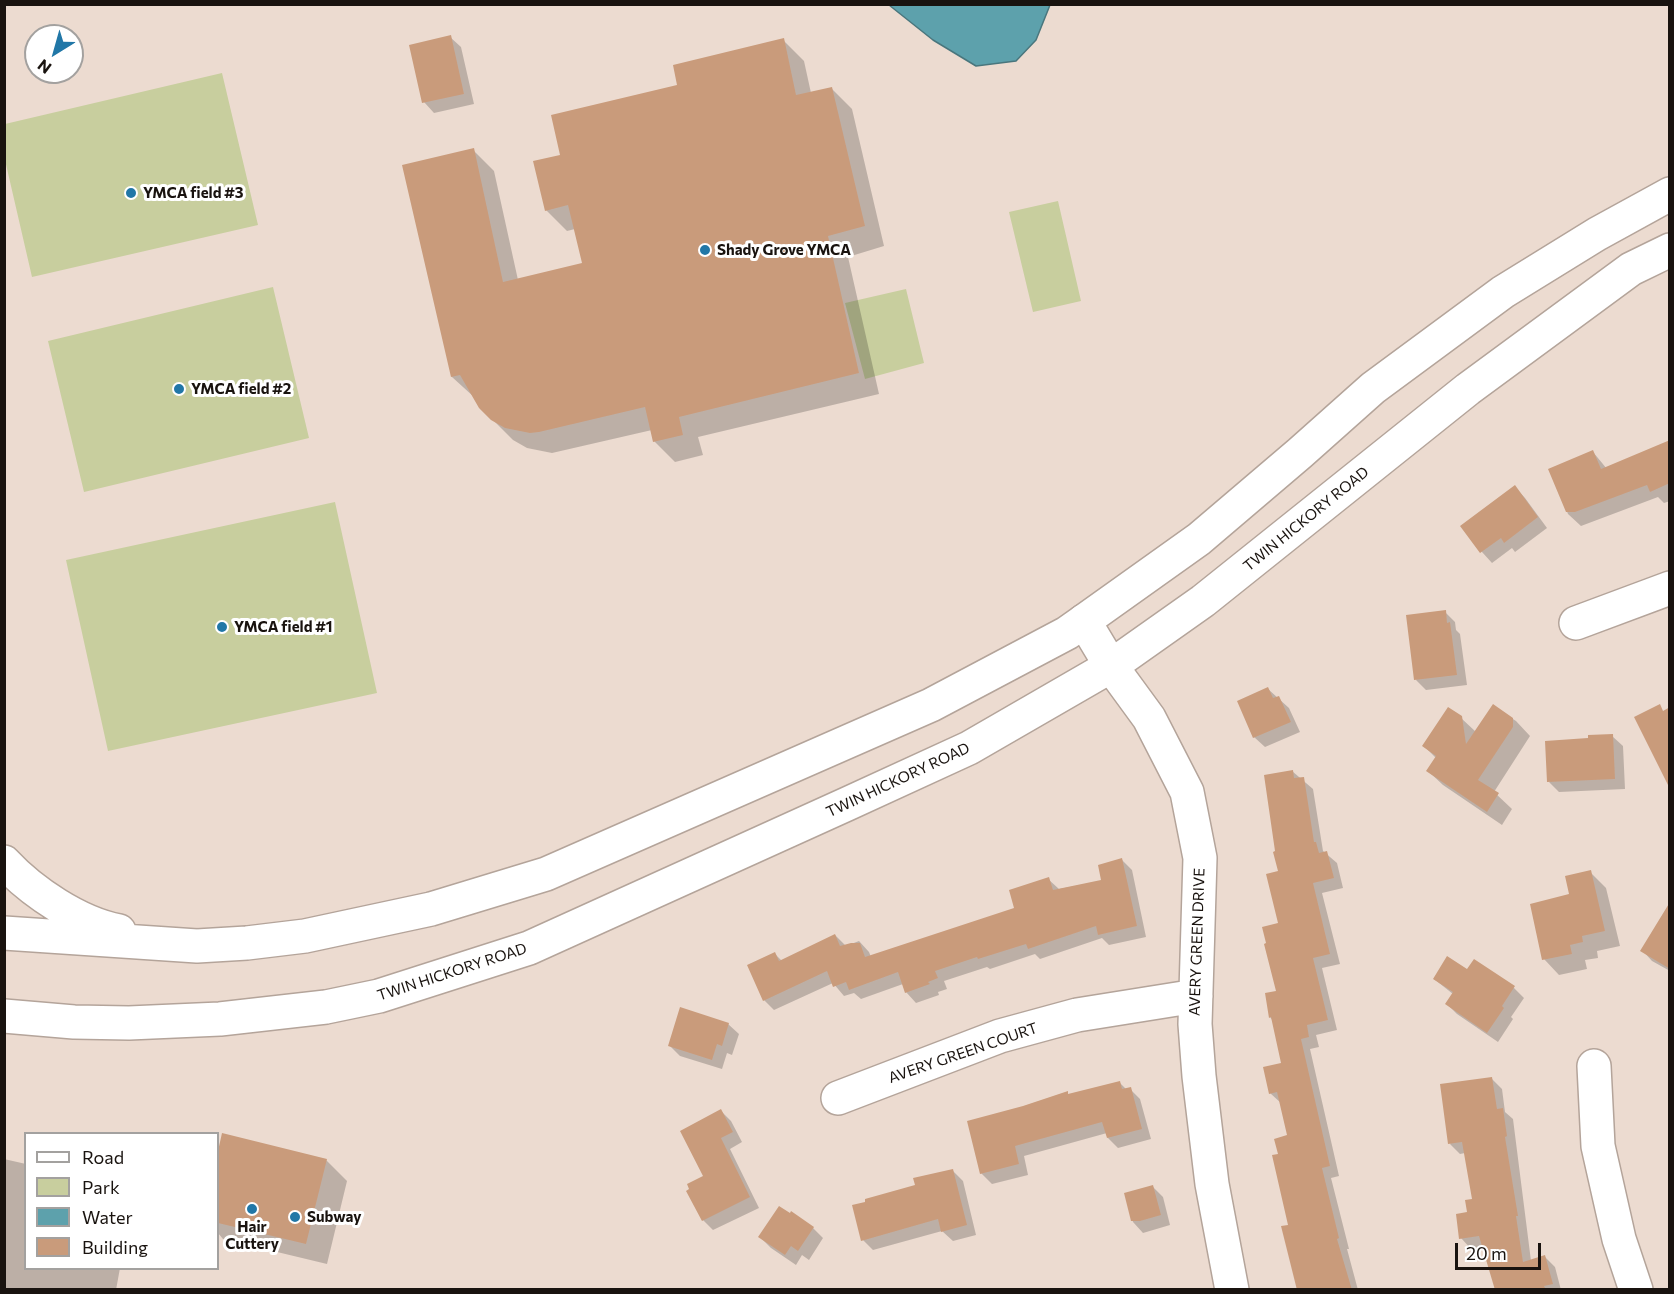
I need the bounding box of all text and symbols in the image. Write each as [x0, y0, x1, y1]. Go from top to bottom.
north arrow [24, 24, 84, 84]
text: N [34, 56, 55, 78]
place label: YMCA field #3 [143, 184, 244, 202]
marker: YMCA field #3 [124, 186, 138, 200]
place label: Shady Grove YMCA [717, 241, 851, 259]
marker: Shady Grove YMCA [698, 243, 712, 257]
place label: YMCA field #2 [191, 380, 291, 398]
marker: YMCA field #2 [172, 382, 186, 396]
street label: TWIN HICKORY ROAD [1240, 463, 1372, 575]
place label: YMCA field #1 [234, 618, 333, 636]
marker: YMCA field #1 [215, 620, 229, 634]
street label: TWIN HICKORY ROAD [823, 739, 973, 821]
street label: AVERY GREEN DRIVE [1185, 868, 1209, 1016]
street label: TWIN HICKORY ROAD [375, 939, 529, 1005]
street label: AVERY GREEN COURT [886, 1019, 1040, 1087]
legend [24, 1132, 219, 1270]
text: Road [82, 1146, 124, 1168]
text: Park [82, 1176, 120, 1198]
marker: Hair Cuttery [245, 1202, 259, 1216]
text: Water [82, 1206, 133, 1228]
place label: Subway [307, 1208, 361, 1226]
marker: Subway [288, 1210, 302, 1224]
place label: Hair Cuttery [225, 1218, 279, 1253]
scale bar [1458, 1231, 1544, 1269]
text: Building [82, 1236, 148, 1258]
text: 20 m [1466, 1242, 1507, 1264]

